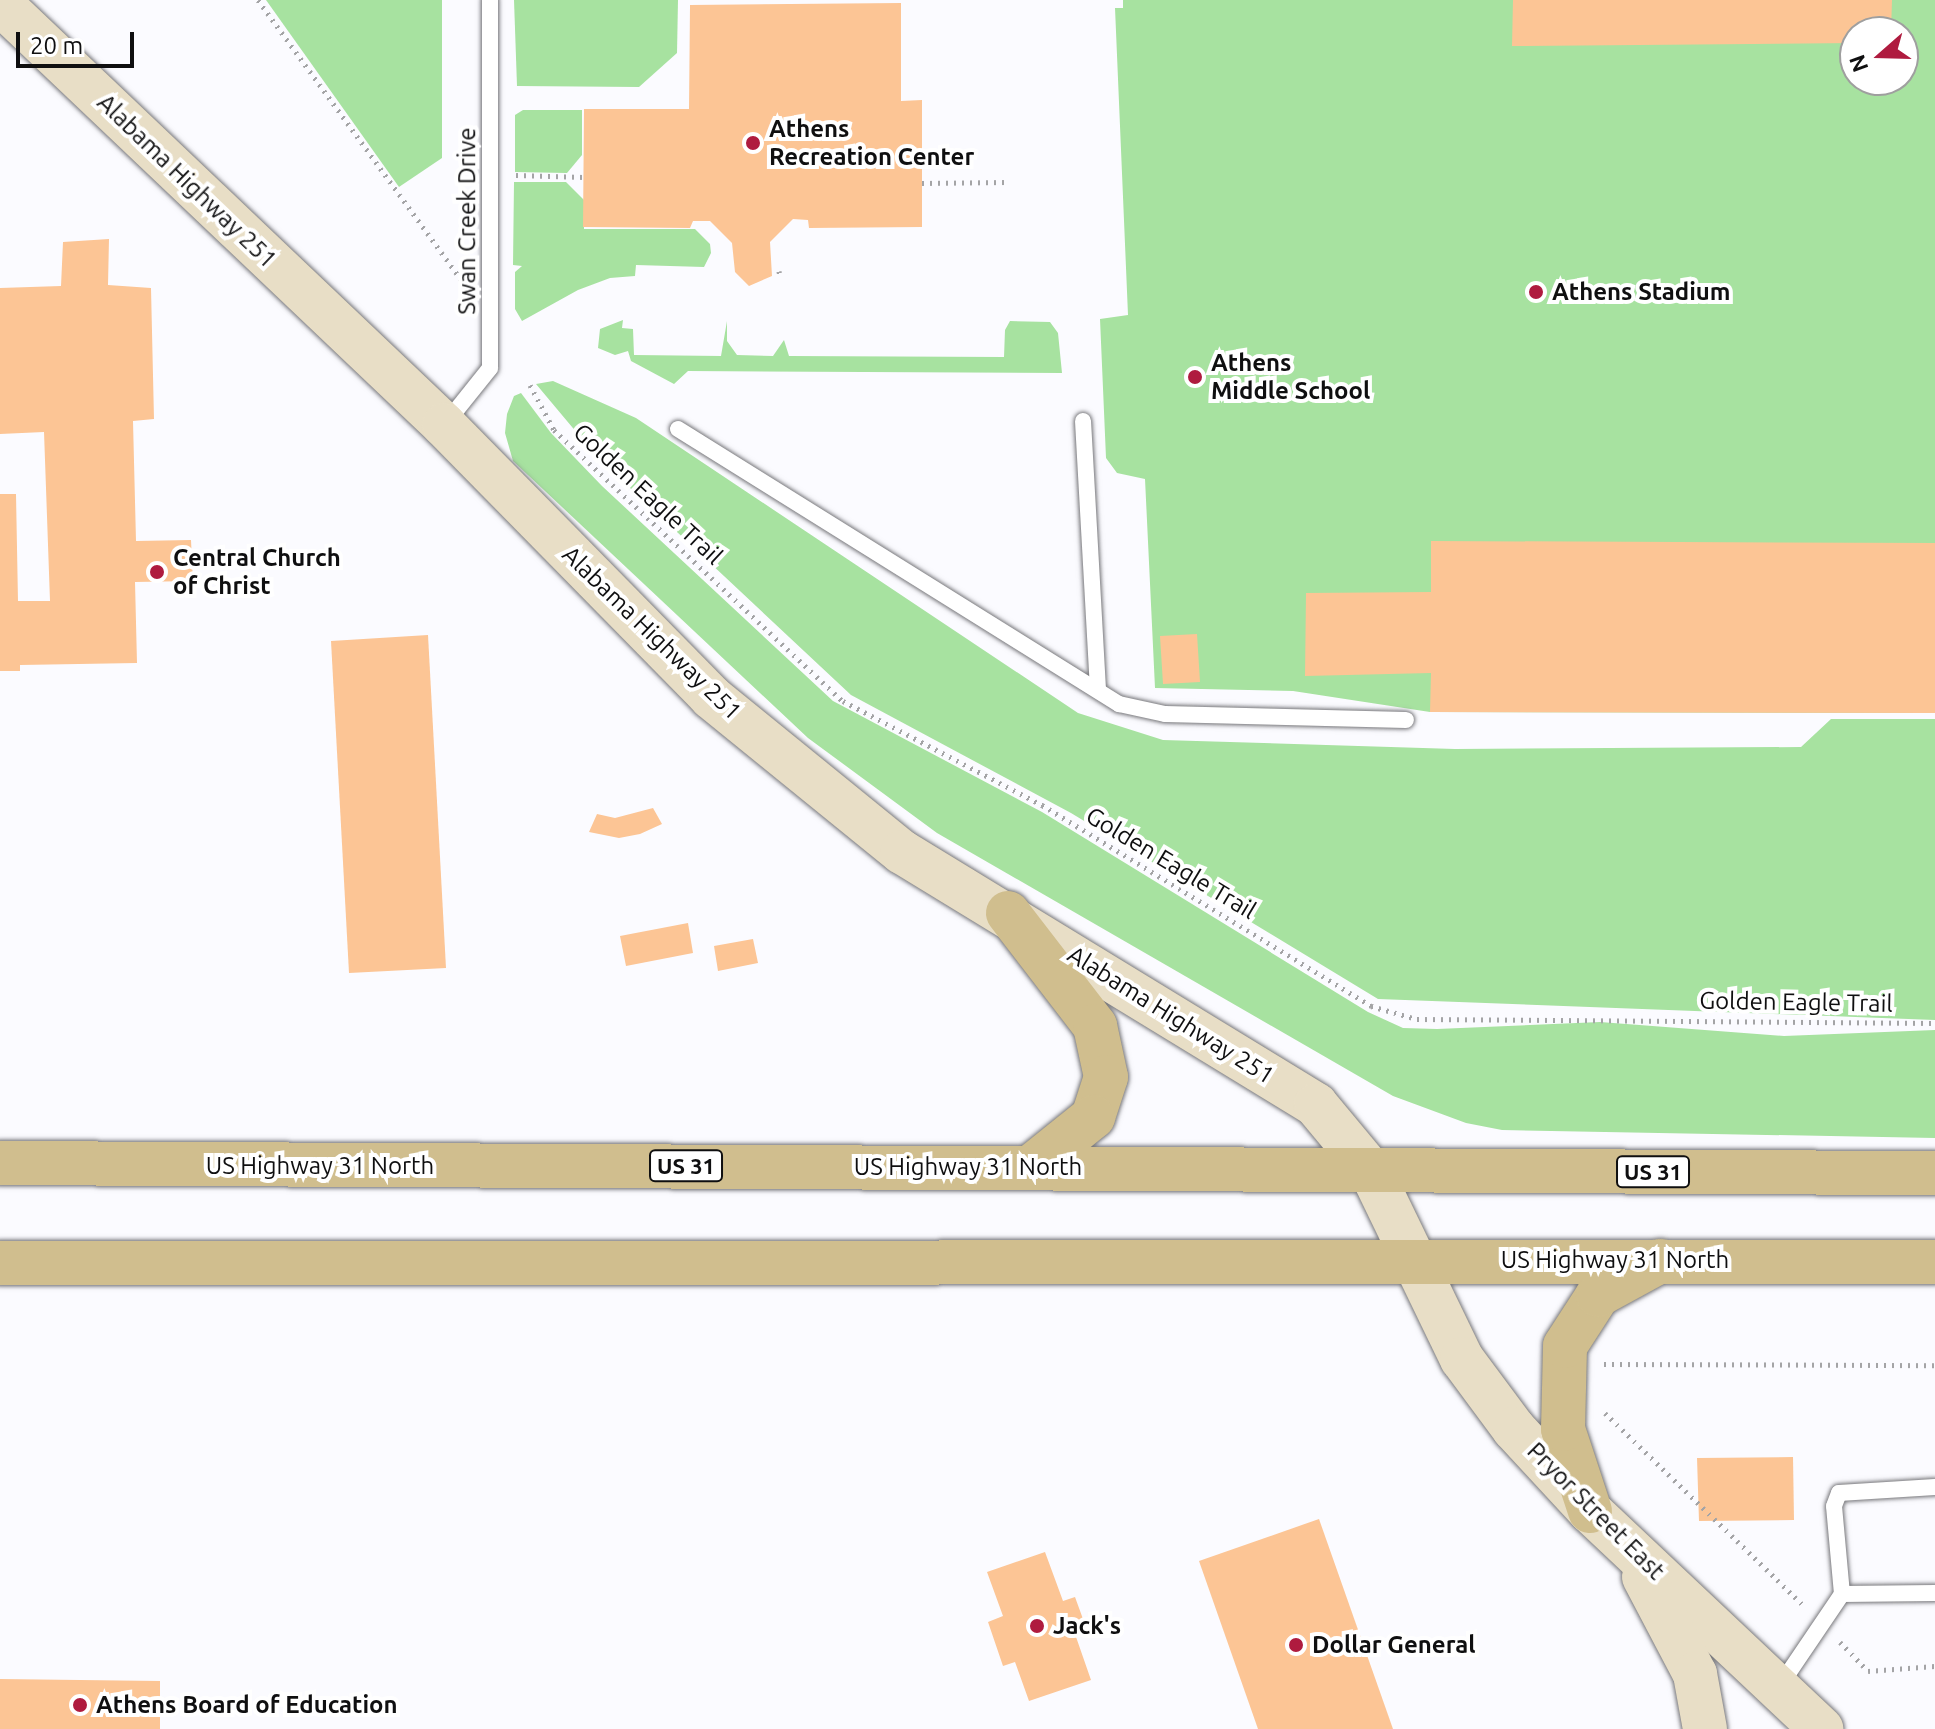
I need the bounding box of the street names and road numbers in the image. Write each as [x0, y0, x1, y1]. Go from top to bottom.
street label: Alabama Highway 251 [91, 88, 283, 274]
street label: Swan Creek Drive [453, 127, 481, 315]
street label: Golden Eagle Trail [567, 418, 729, 570]
street label: Alabama Highway 251 [556, 540, 748, 726]
street label: Golden Eagle Trail [1081, 801, 1261, 925]
street label: Alabama Highway 251 [1063, 940, 1279, 1090]
street label: Golden Eagle Trail [1699, 986, 1893, 1018]
road number: US 31 [648, 1148, 724, 1184]
street label: US Highway 31 North [206, 1152, 434, 1180]
street label: US Highway 31 North [854, 1153, 1082, 1181]
road number: US 31 [1615, 1154, 1691, 1190]
street label: US Highway 31 North [1501, 1246, 1729, 1274]
street label: Pryor Street East [1521, 1436, 1671, 1586]

